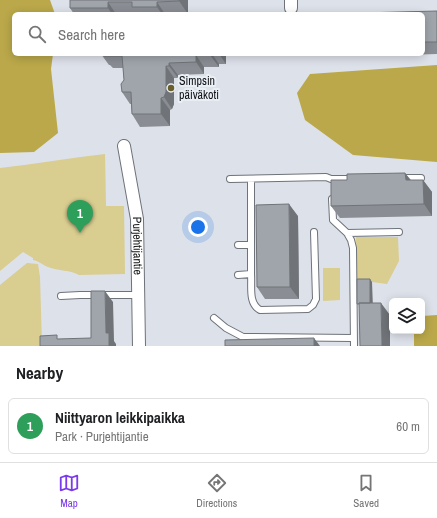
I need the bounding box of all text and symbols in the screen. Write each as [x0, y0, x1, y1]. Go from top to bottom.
search box [12, 12, 425, 56]
icon: search [26, 23, 48, 45]
text: Search here [58, 24, 125, 45]
place label: Simpsin päiväkoti [179, 73, 219, 103]
marker: Simpsin päiväkoti [166, 83, 176, 93]
pin: 1 [67, 200, 93, 233]
street label: Purjehtijantie [129, 217, 146, 275]
your location [188, 217, 208, 237]
map controls [389, 298, 425, 334]
button: layers [389, 298, 425, 334]
text: Nearby [16, 361, 63, 384]
text: Niittyaron leikkipaikka [55, 407, 185, 428]
text: 1 [27, 418, 33, 435]
text: 60 m [396, 418, 420, 435]
text: Park · Purjehtijantie [55, 428, 149, 445]
tab: Map [58, 472, 80, 510]
tab: Directions [196, 472, 237, 510]
tab: Saved [353, 472, 379, 510]

